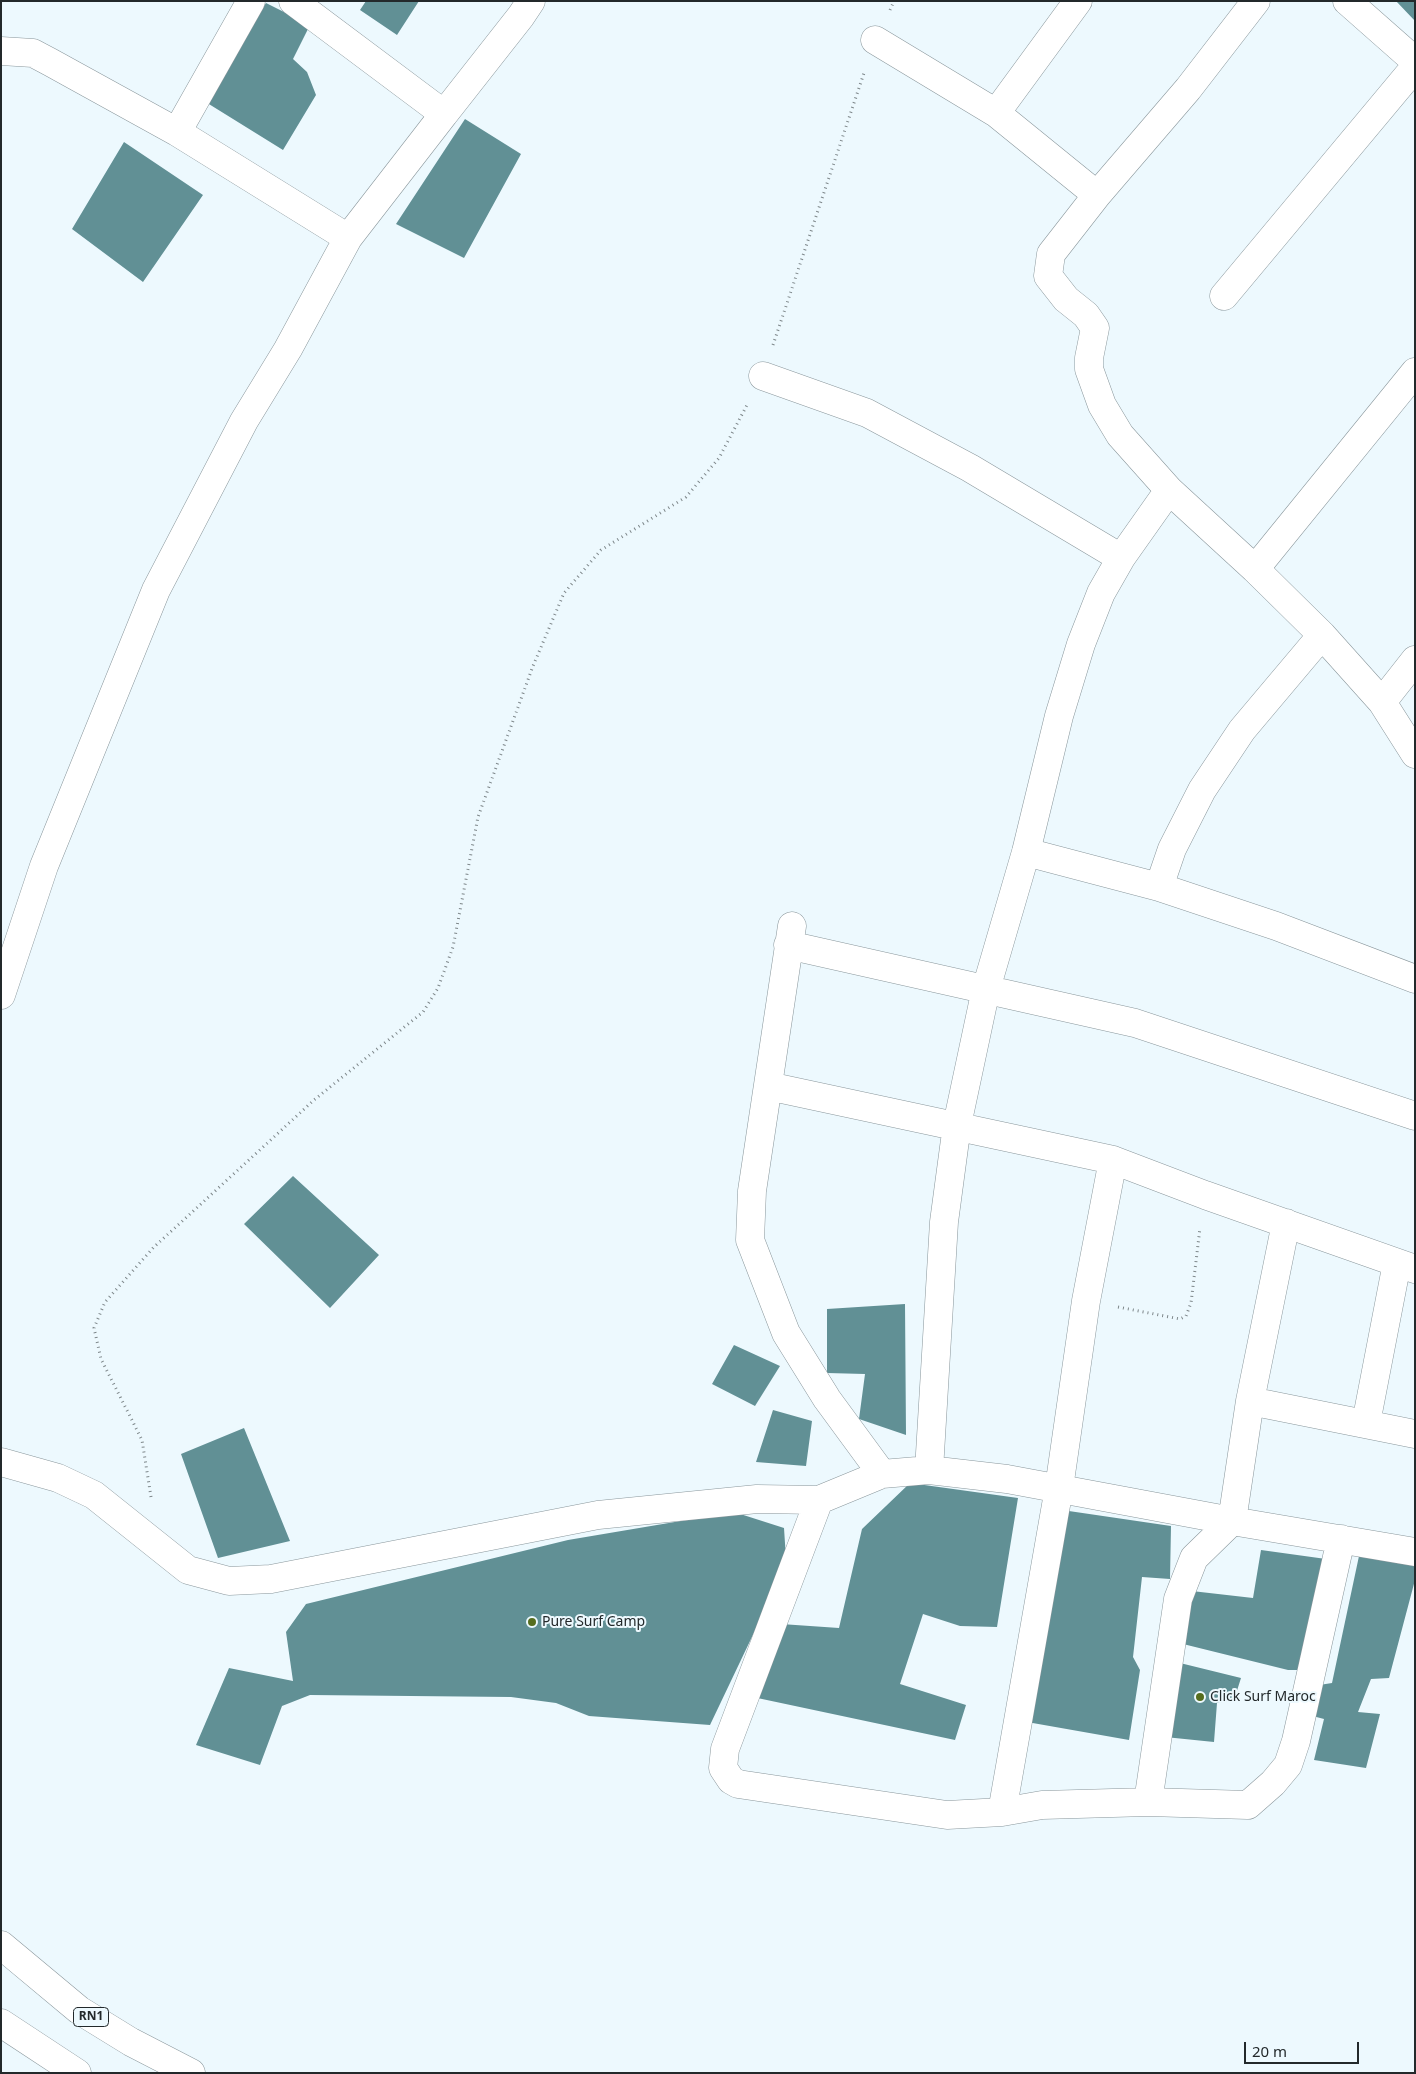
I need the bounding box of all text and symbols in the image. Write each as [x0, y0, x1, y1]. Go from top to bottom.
place label: Pure Surf Camp [542, 1614, 645, 1630]
marker: Pure Surf Camp [526, 1616, 538, 1628]
place label: Click Surf Maroc [1210, 1689, 1316, 1705]
marker: Click Surf Maroc [1194, 1691, 1206, 1703]
road number: RN1 [74, 2008, 108, 2026]
scale bar [1246, 2032, 1361, 2064]
text: 20 m [1252, 2041, 1287, 2061]

